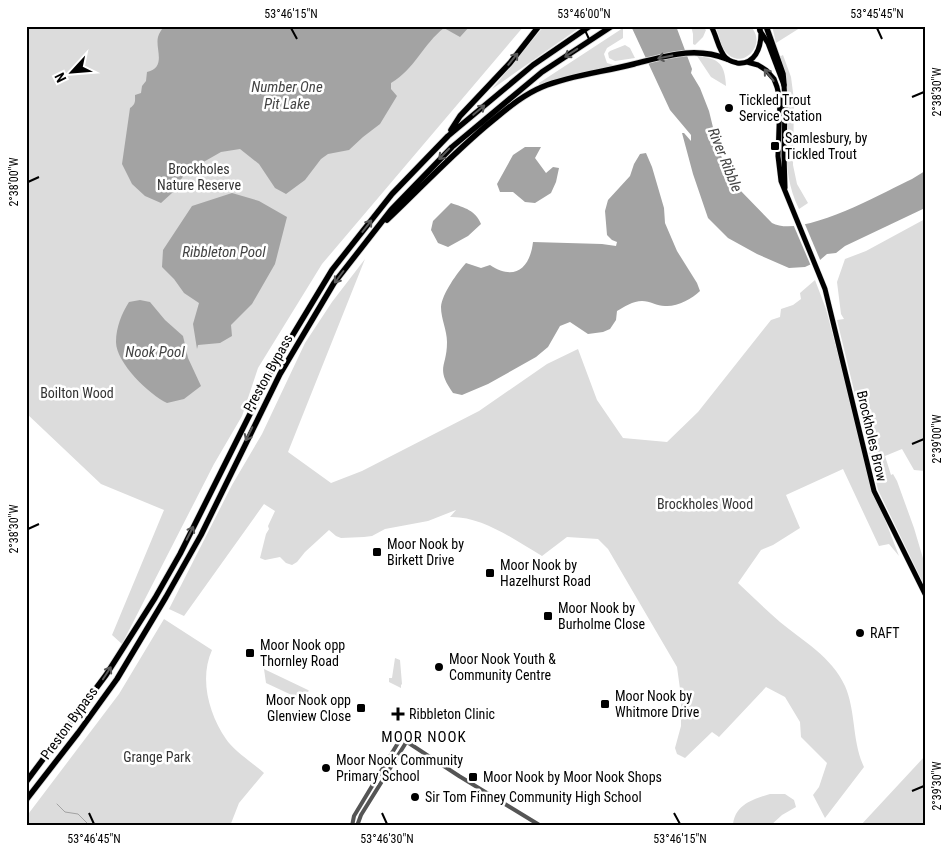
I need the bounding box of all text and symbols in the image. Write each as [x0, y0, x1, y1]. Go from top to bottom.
text: 53°46'15"N [264, 7, 318, 21]
text: 53°46'00"N [557, 7, 611, 21]
text: 53°45'45"N [850, 7, 904, 21]
north arrow [48, 48, 98, 98]
one-way arrow [564, 48, 578, 58]
one-way arrow [507, 53, 518, 66]
one-way arrow [657, 53, 673, 62]
text: 2°38'30"W [930, 67, 944, 117]
one-way arrow [764, 69, 775, 82]
text: N [51, 70, 69, 85]
water label: Number One Pit Lake [251, 78, 323, 113]
place label: Tickled Trout Service Station [739, 92, 822, 124]
marker: Tickled Trout Service Station [723, 102, 735, 114]
one-way arrow [473, 104, 486, 115]
water label: River Ribble [704, 125, 746, 195]
place label: Samlesbury, by Tickled Trout [785, 130, 868, 162]
marker: Samlesbury, by Tickled Trout [769, 140, 781, 152]
one-way arrow [438, 148, 450, 161]
text: 2°38'00"W [7, 157, 21, 207]
park label: Brockholes Nature Reserve [157, 161, 241, 193]
one-way arrow [361, 220, 372, 233]
water label: Ribbleton Pool [182, 243, 266, 261]
one-way arrow [333, 270, 344, 283]
street label: Preston Bypass [240, 332, 296, 414]
water label: Nook Pool [125, 343, 185, 361]
park label: Boilton Wood [40, 385, 114, 401]
street label: Brockholes Brow [854, 389, 890, 483]
text: 2°39'00"W [930, 414, 944, 464]
one-way arrow [244, 426, 254, 441]
park label: Brockholes Wood [657, 496, 753, 512]
text: 2°38'30"W [7, 504, 21, 554]
one-way arrow [186, 526, 195, 541]
place label: Moor Nook by Birkett Drive [387, 536, 464, 568]
marker: Moor Nook by Birkett Drive [371, 546, 383, 558]
place label: Moor Nook by Hazelhurst Road [500, 557, 591, 589]
marker: Moor Nook by Hazelhurst Road [484, 567, 496, 579]
place label: Moor Nook by Burholme Close [558, 600, 646, 632]
marker: Moor Nook by Burholme Close [542, 610, 554, 622]
place label: RAFT [870, 625, 900, 641]
marker: RAFT [854, 627, 866, 639]
place label: Moor Nook opp Thornley Road [260, 637, 345, 669]
marker: Moor Nook opp Thornley Road [244, 647, 256, 659]
place label: Moor Nook Youth & Community Centre [449, 651, 556, 683]
marker: Moor Nook Youth & Community Centre [433, 661, 445, 673]
one-way arrow [103, 666, 113, 680]
street label: Preston Bypass [37, 684, 101, 762]
place label: Moor Nook by Whitmore Drive [615, 688, 700, 720]
place label: Moor Nook opp Glenview Close [266, 692, 351, 724]
marker: Moor Nook by Whitmore Drive [599, 698, 611, 710]
marker: Moor Nook opp Glenview Close [355, 702, 367, 714]
place label: Ribbleton Clinic [409, 706, 495, 722]
marker: Ribbleton Clinic [391, 707, 405, 721]
district label: MOOR NOOK [381, 728, 467, 746]
park label: Grange Park [123, 749, 191, 765]
place label: Moor Nook Community Primary School [336, 752, 463, 784]
text: 2°39'30"W [930, 761, 944, 811]
marker: Moor Nook Community Primary School [320, 762, 332, 774]
place label: Moor Nook by Moor Nook Shops [483, 769, 662, 785]
marker: Moor Nook by Moor Nook Shops [467, 771, 479, 783]
place label: Sir Tom Finney Community High School [425, 789, 642, 805]
marker: Sir Tom Finney Community High School [409, 791, 421, 803]
text: 53°46'45"N [67, 832, 121, 846]
text: 53°46'30"N [360, 832, 414, 846]
text: 53°46'15"N [653, 832, 707, 846]

